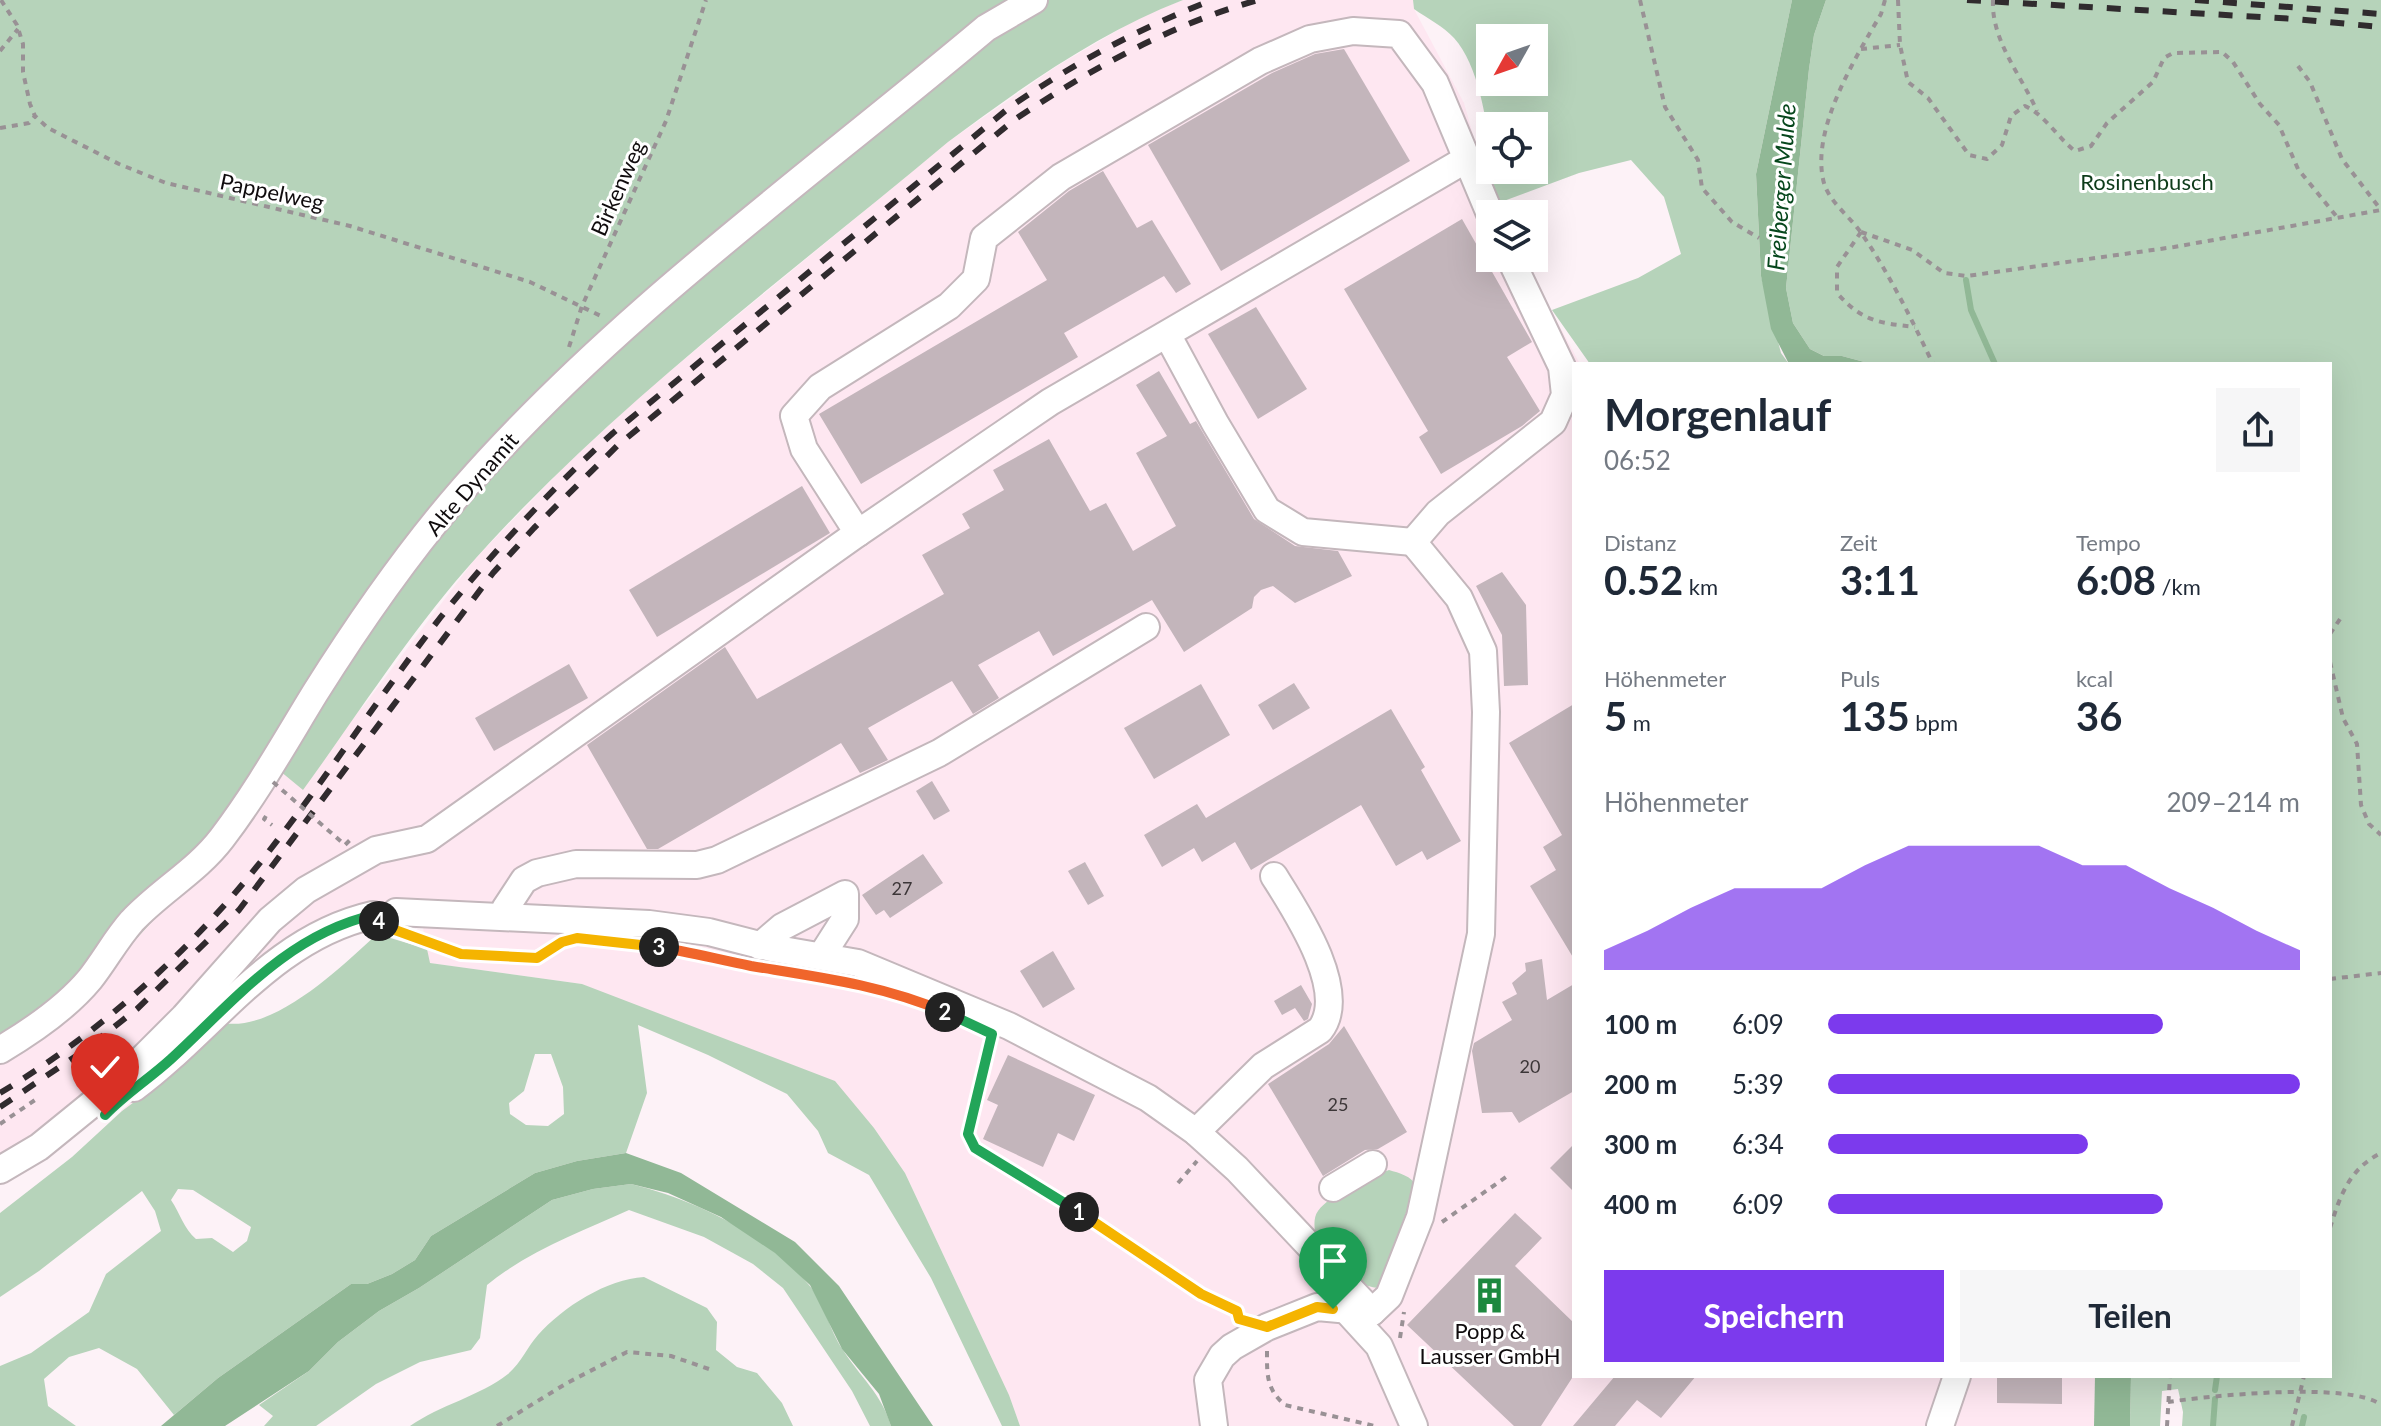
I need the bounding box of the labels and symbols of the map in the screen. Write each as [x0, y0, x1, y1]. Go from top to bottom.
north arrow [1476, 24, 1548, 96]
water label: Freiberger Mulde [1760, 102, 1801, 271]
street label: Birkenweg [584, 136, 651, 240]
street label: Pappelweg [218, 167, 326, 216]
park label: Rosinenbusch [2080, 168, 2214, 195]
street label: Alte Dynamit [420, 427, 524, 541]
house number: 27 [892, 877, 912, 899]
pin: 4 [359, 901, 399, 941]
pin: 3 [639, 927, 679, 967]
pin: 2 [925, 992, 965, 1032]
pin [71, 1033, 139, 1115]
house number: 20 [1520, 1055, 1540, 1077]
house number: 25 [1328, 1093, 1348, 1115]
pin: 1 [1059, 1192, 1099, 1232]
pin [1299, 1227, 1367, 1309]
building icon: Popp & Lausser GmbH [1471, 1276, 1509, 1314]
place label: Popp & Lausser GmbH [1419, 1317, 1561, 1369]

